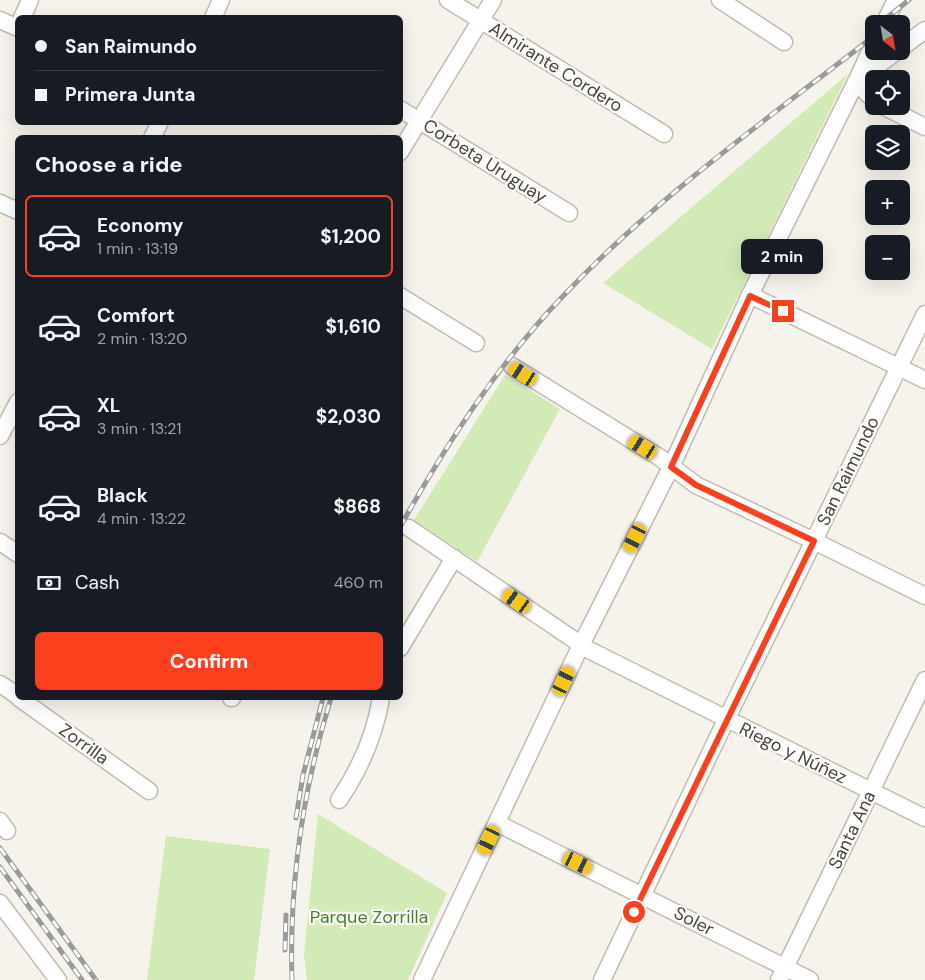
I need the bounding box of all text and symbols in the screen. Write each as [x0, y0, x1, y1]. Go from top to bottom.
north arrow [865, 15, 910, 60]
map controls [865, 15, 910, 280]
street label: Almirante Cordero [485, 16, 627, 118]
text: San Raimundo [65, 34, 197, 59]
button: locate [865, 70, 910, 115]
text: Primera Junta [65, 82, 195, 107]
street label: Corbeta Uruguay [419, 113, 551, 209]
button: layers [865, 125, 910, 170]
text: Choose a ride [35, 150, 183, 179]
button: + [865, 180, 910, 225]
text: Economy [97, 213, 184, 238]
icon: car [37, 214, 82, 259]
text: $1,200 [320, 224, 381, 249]
button: − [865, 235, 910, 280]
text: 1 min · 13:19 [97, 238, 178, 259]
callout: 2 min [742, 238, 824, 274]
text: 2 min [761, 246, 803, 267]
route end [772, 300, 794, 322]
text: Comfort [97, 303, 175, 328]
icon: car [37, 304, 82, 349]
text: $1,610 [326, 314, 381, 339]
text: 2 min · 13:20 [97, 328, 187, 349]
car [506, 360, 539, 388]
text: XL [97, 393, 120, 418]
icon: car [37, 394, 82, 439]
text: $2,030 [316, 404, 381, 429]
street label: San Raimundo [811, 412, 885, 530]
text: 3 min · 13:21 [97, 418, 182, 439]
car [626, 433, 659, 461]
text: Black [97, 483, 148, 508]
icon: car [37, 484, 82, 529]
text: $868 [333, 494, 381, 519]
text: 4 min · 13:22 [97, 508, 186, 529]
car [621, 521, 648, 555]
icon: cash [35, 569, 63, 597]
text: Cash [75, 570, 119, 595]
text: 460 m [334, 572, 383, 593]
car [500, 586, 533, 616]
button: Confirm [35, 632, 383, 690]
car [550, 664, 577, 698]
street label: Riego y Núñez [735, 717, 851, 789]
street label: Zorrilla [54, 718, 114, 770]
street label: Santa Ana [823, 787, 881, 873]
car [475, 823, 502, 857]
car [561, 850, 594, 876]
route start [623, 901, 645, 923]
street label: Soler [670, 901, 718, 941]
park label: Parque Zorrilla [310, 905, 428, 929]

